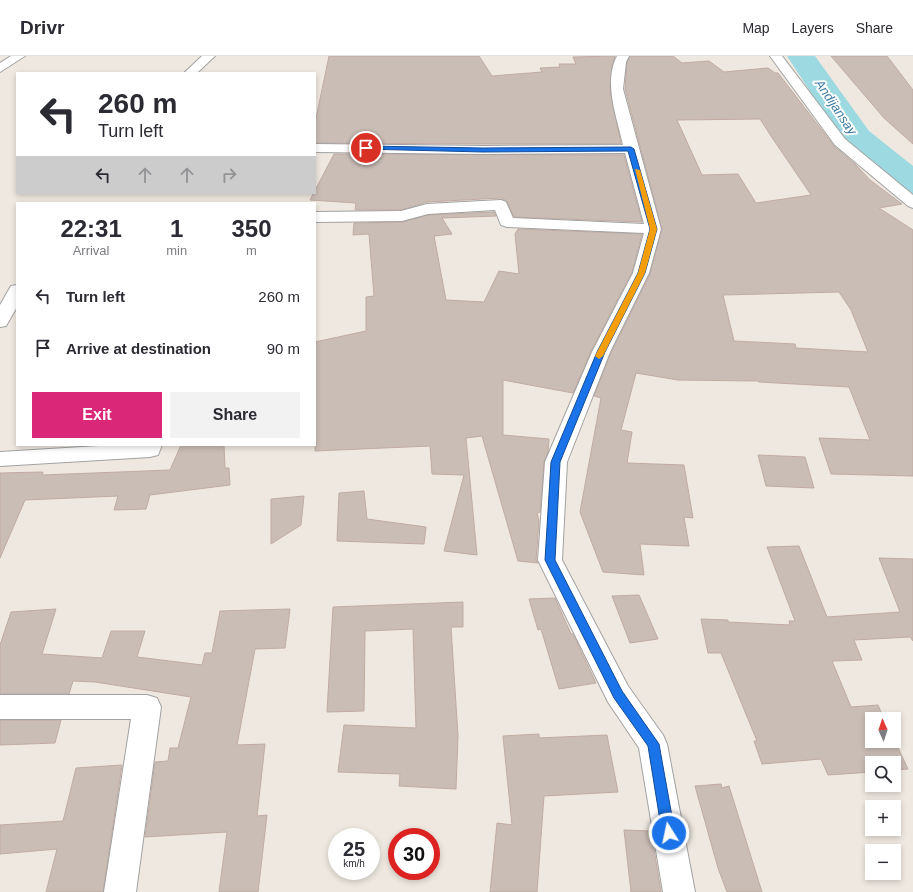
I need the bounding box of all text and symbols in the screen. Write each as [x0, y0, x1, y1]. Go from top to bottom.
text: Drivr [20, 17, 64, 38]
text: Map [742, 20, 770, 36]
text: Layers [792, 20, 834, 36]
text: Share [856, 20, 893, 36]
water label: Andijansay [811, 76, 861, 139]
icon: left [32, 88, 84, 140]
text: 260 m [98, 88, 177, 119]
text: Turn left [98, 121, 163, 141]
pin [349, 131, 383, 165]
icon: arrive [355, 137, 377, 159]
icon: left [92, 164, 114, 186]
icon: ahead [134, 164, 156, 186]
icon: ahead [176, 164, 198, 186]
icon: right [218, 164, 240, 186]
text: 22:31 [60, 215, 122, 242]
text: 1 [170, 215, 183, 242]
text: 350 [232, 215, 272, 242]
text: Arrival [73, 243, 110, 258]
text: min [166, 243, 187, 258]
text: m [246, 243, 257, 258]
icon: left [32, 285, 54, 307]
text: Turn left [66, 288, 125, 305]
text: 260 m [258, 288, 300, 305]
icon: arrive [32, 337, 54, 359]
text: Arrive at destination [66, 340, 211, 357]
text: 90 m [267, 340, 300, 357]
button: Exit [32, 392, 162, 438]
button: Share [170, 392, 300, 438]
north arrow [865, 712, 901, 748]
map controls [865, 712, 901, 880]
button: search [865, 756, 901, 792]
button: + [865, 800, 901, 836]
position arrow [648, 812, 690, 854]
speed limit sign: 30 [388, 828, 440, 880]
text: 25 [343, 838, 365, 860]
button: − [865, 844, 901, 880]
text: km/h [343, 858, 365, 869]

